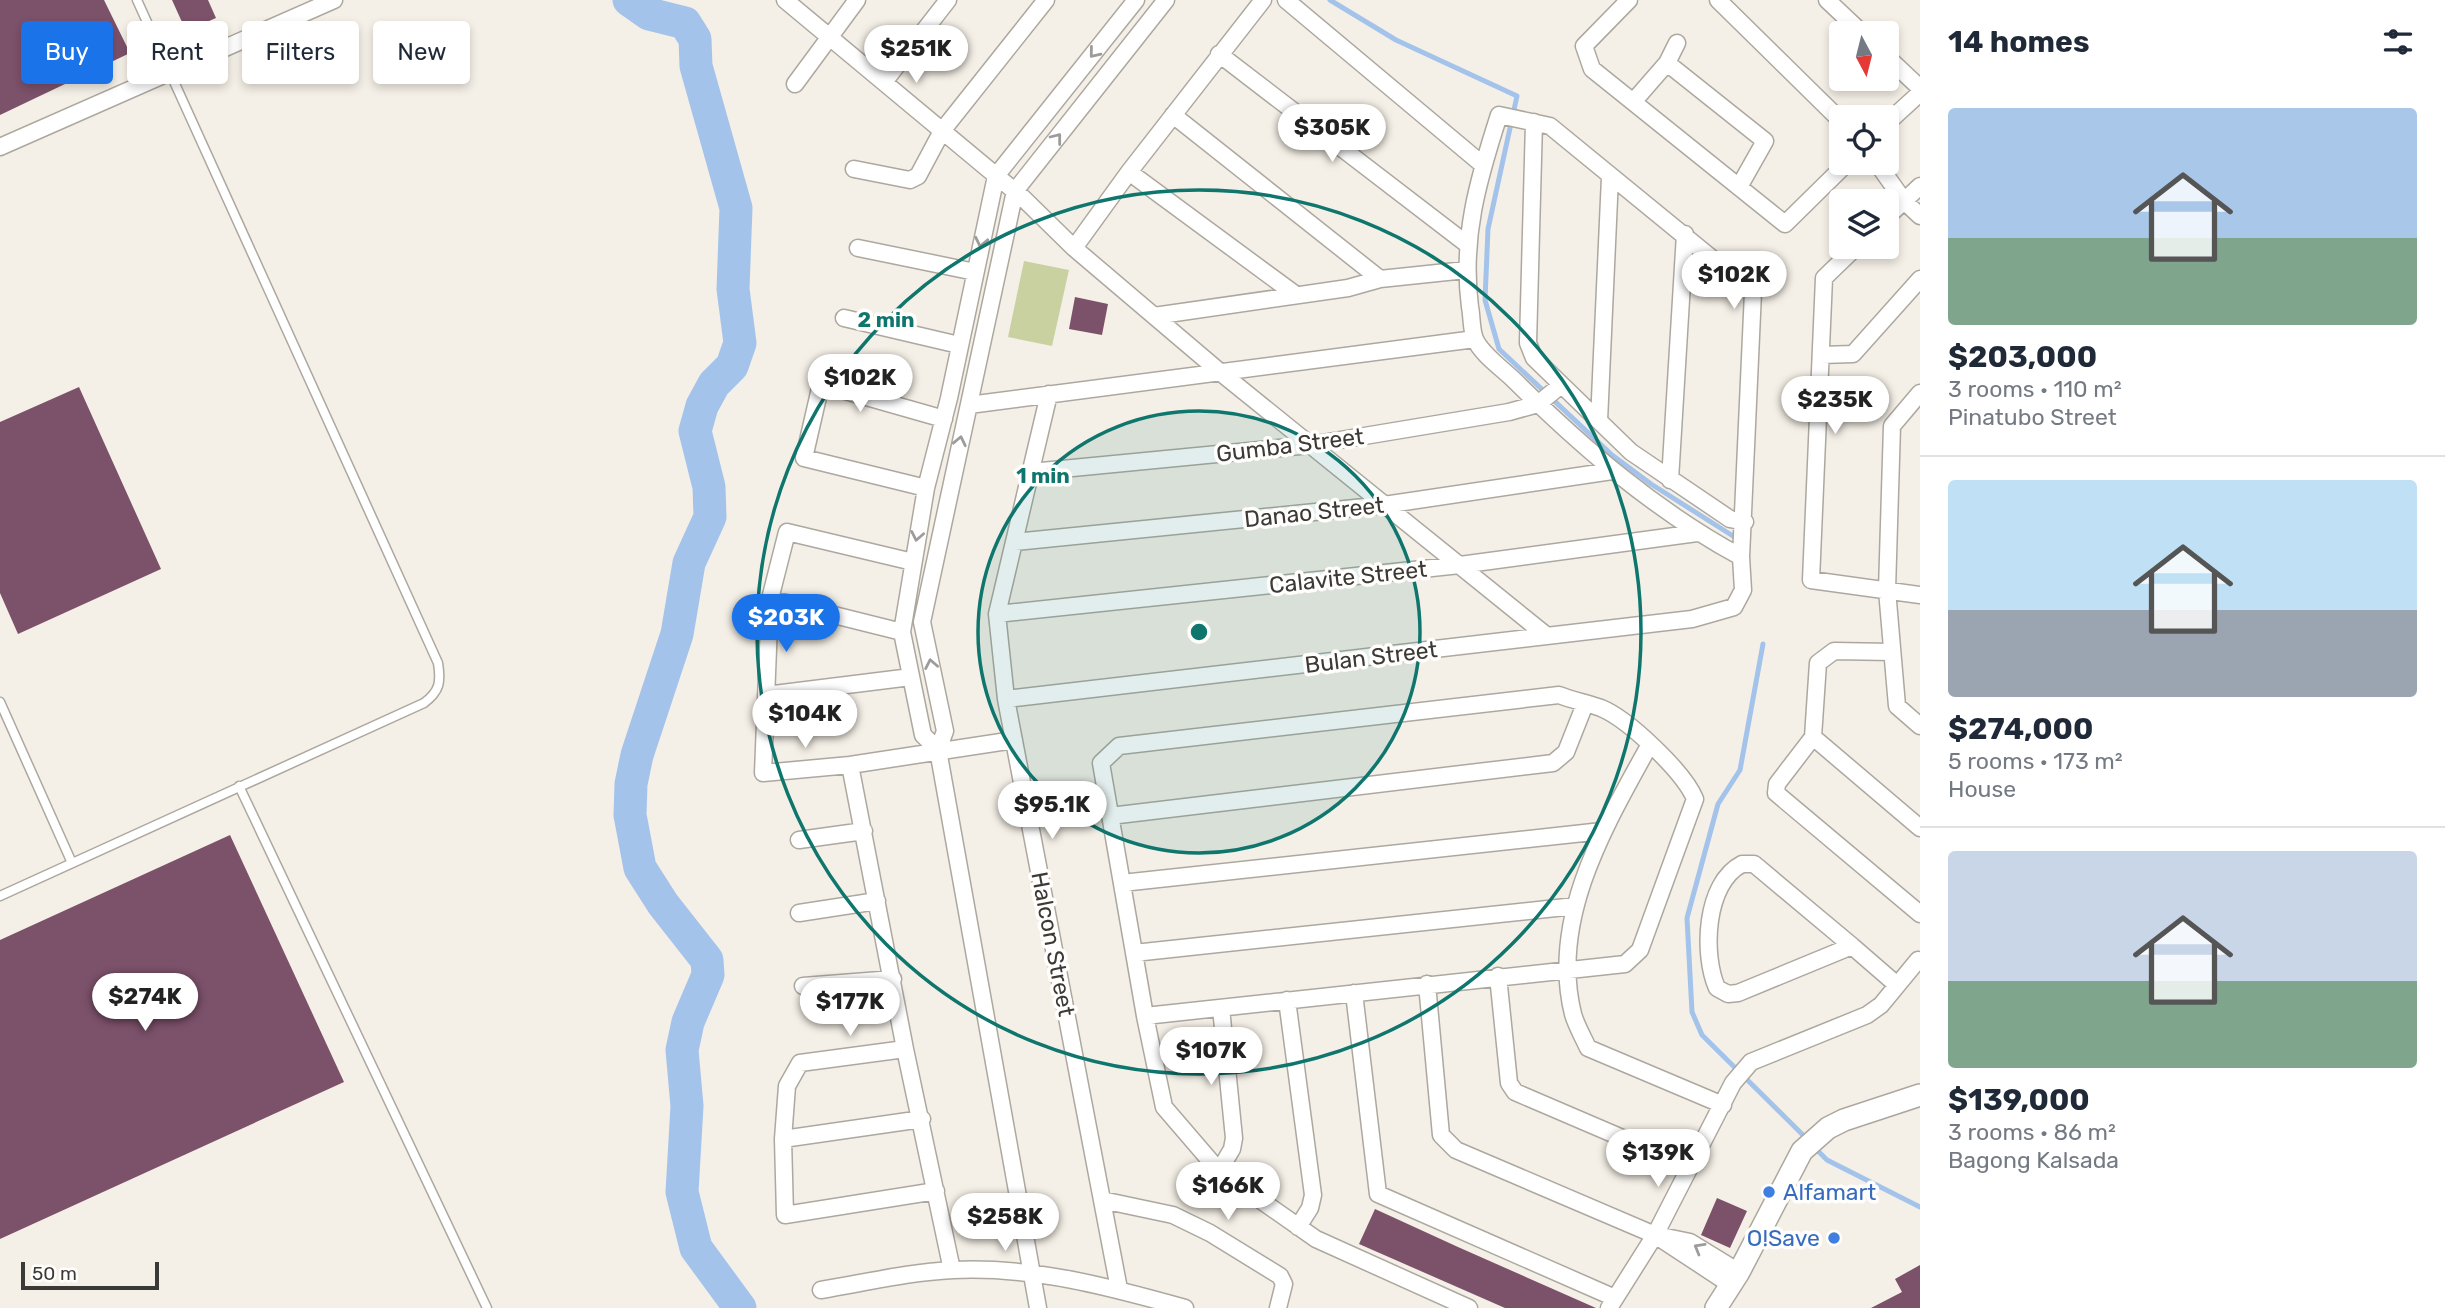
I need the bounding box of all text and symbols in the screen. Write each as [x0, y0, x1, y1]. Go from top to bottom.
chip: Buy [21, 21, 113, 84]
chip: Rent [127, 21, 228, 84]
chip: Filters [242, 21, 359, 84]
chip: New [373, 21, 470, 84]
north arrow [1829, 21, 1899, 91]
map controls [1829, 21, 1899, 259]
icon: filters [2379, 23, 2417, 61]
text: 14 homes [1948, 24, 2090, 60]
pin: $251K [867, 25, 965, 85]
text: $251K [880, 34, 952, 62]
one-way arrow [1089, 46, 1102, 58]
pin: $305K [1283, 104, 1381, 164]
button: locate [1829, 105, 1899, 175]
text: $305K [1294, 113, 1370, 141]
one-way arrow [1049, 133, 1061, 146]
icon: home [2120, 154, 2246, 280]
button: layers [1829, 189, 1899, 259]
one-way arrow [975, 236, 990, 248]
pin: $102K [1685, 252, 1783, 311]
text: $102K [1698, 260, 1770, 288]
text: 2 min [858, 307, 914, 332]
text: $203,000 [1948, 339, 2097, 375]
pin: $102K [811, 354, 909, 414]
text: $102K [824, 363, 896, 391]
text: 3 rooms · 110 m² [1948, 375, 2122, 403]
pin: $235K [1786, 376, 1884, 436]
text: $235K [1797, 385, 1873, 413]
text: Pinatubo Street [1948, 403, 2117, 431]
street label: Gumba Street [1215, 422, 1365, 468]
one-way arrow [952, 435, 966, 447]
text: 1 min [1016, 463, 1070, 488]
street label: Danao Street [1243, 491, 1385, 533]
icon: home [2120, 526, 2246, 652]
one-way arrow [911, 530, 926, 542]
street label: Calavite Street [1268, 555, 1428, 599]
pin: $203K [737, 594, 835, 654]
text: $203K [748, 603, 824, 631]
centre of rings [1187, 620, 1211, 644]
street label: Bulan Street [1303, 635, 1439, 679]
one-way arrow [924, 658, 939, 670]
pin: $104K [756, 690, 854, 750]
text: $104K [768, 699, 842, 727]
text: $274,000 [1948, 711, 2093, 747]
text: 5 rooms · 173 m² [1948, 747, 2123, 775]
text: House [1948, 775, 2016, 803]
pin: $95.1K [995, 782, 1109, 841]
text: $95.1K [1014, 790, 1090, 818]
street label: Halcon Street [1025, 869, 1081, 1019]
icon: home [2120, 897, 2246, 1023]
pin: $274K [96, 974, 194, 1033]
pin: $177K [801, 978, 899, 1038]
text: $274K [108, 982, 182, 1010]
text: $177K [816, 987, 884, 1015]
pin: $107K [1162, 1028, 1260, 1087]
text: $107K [1176, 1036, 1246, 1064]
text: $139,000 [1948, 1082, 2090, 1118]
text: 3 rooms · 86 m² [1948, 1118, 2116, 1146]
pin: $139K [1609, 1130, 1707, 1189]
text: $139K [1622, 1138, 1694, 1166]
text: Bagong Kalsada [1948, 1146, 2119, 1174]
pin: $166K [1179, 1162, 1277, 1222]
text: $166K [1192, 1171, 1264, 1199]
place label: Alfamart [1783, 1178, 1876, 1206]
marker: Alfamart [1761, 1184, 1777, 1200]
pin: $258K [956, 1194, 1054, 1253]
text: $258K [967, 1202, 1043, 1230]
place label: O!Save [1747, 1224, 1820, 1252]
marker: O!Save [1826, 1230, 1842, 1246]
one-way arrow [1694, 1243, 1706, 1256]
scale bar [21, 1259, 159, 1291]
text: 50 m [32, 1262, 77, 1285]

